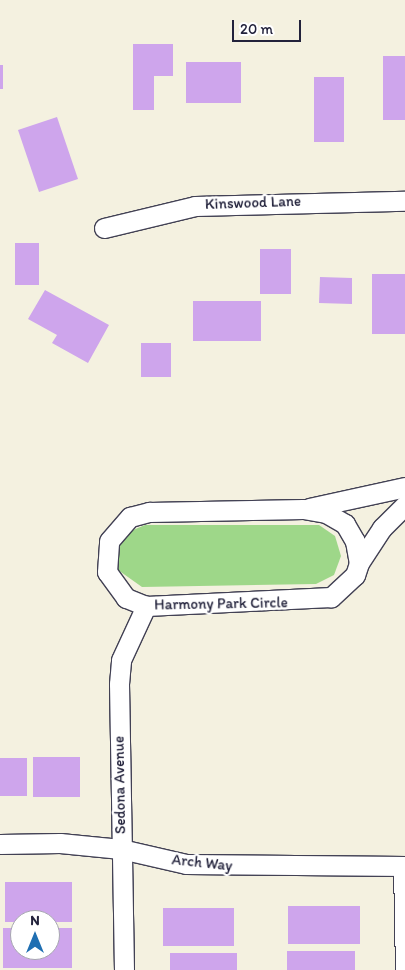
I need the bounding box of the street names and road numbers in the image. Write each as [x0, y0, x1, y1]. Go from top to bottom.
street label: Kinswood Lane [204, 192, 302, 214]
street label: Harmony Park Circle [154, 594, 288, 614]
street label: Sedona Avenue [110, 736, 130, 834]
street label: Arch Way [171, 851, 233, 875]

